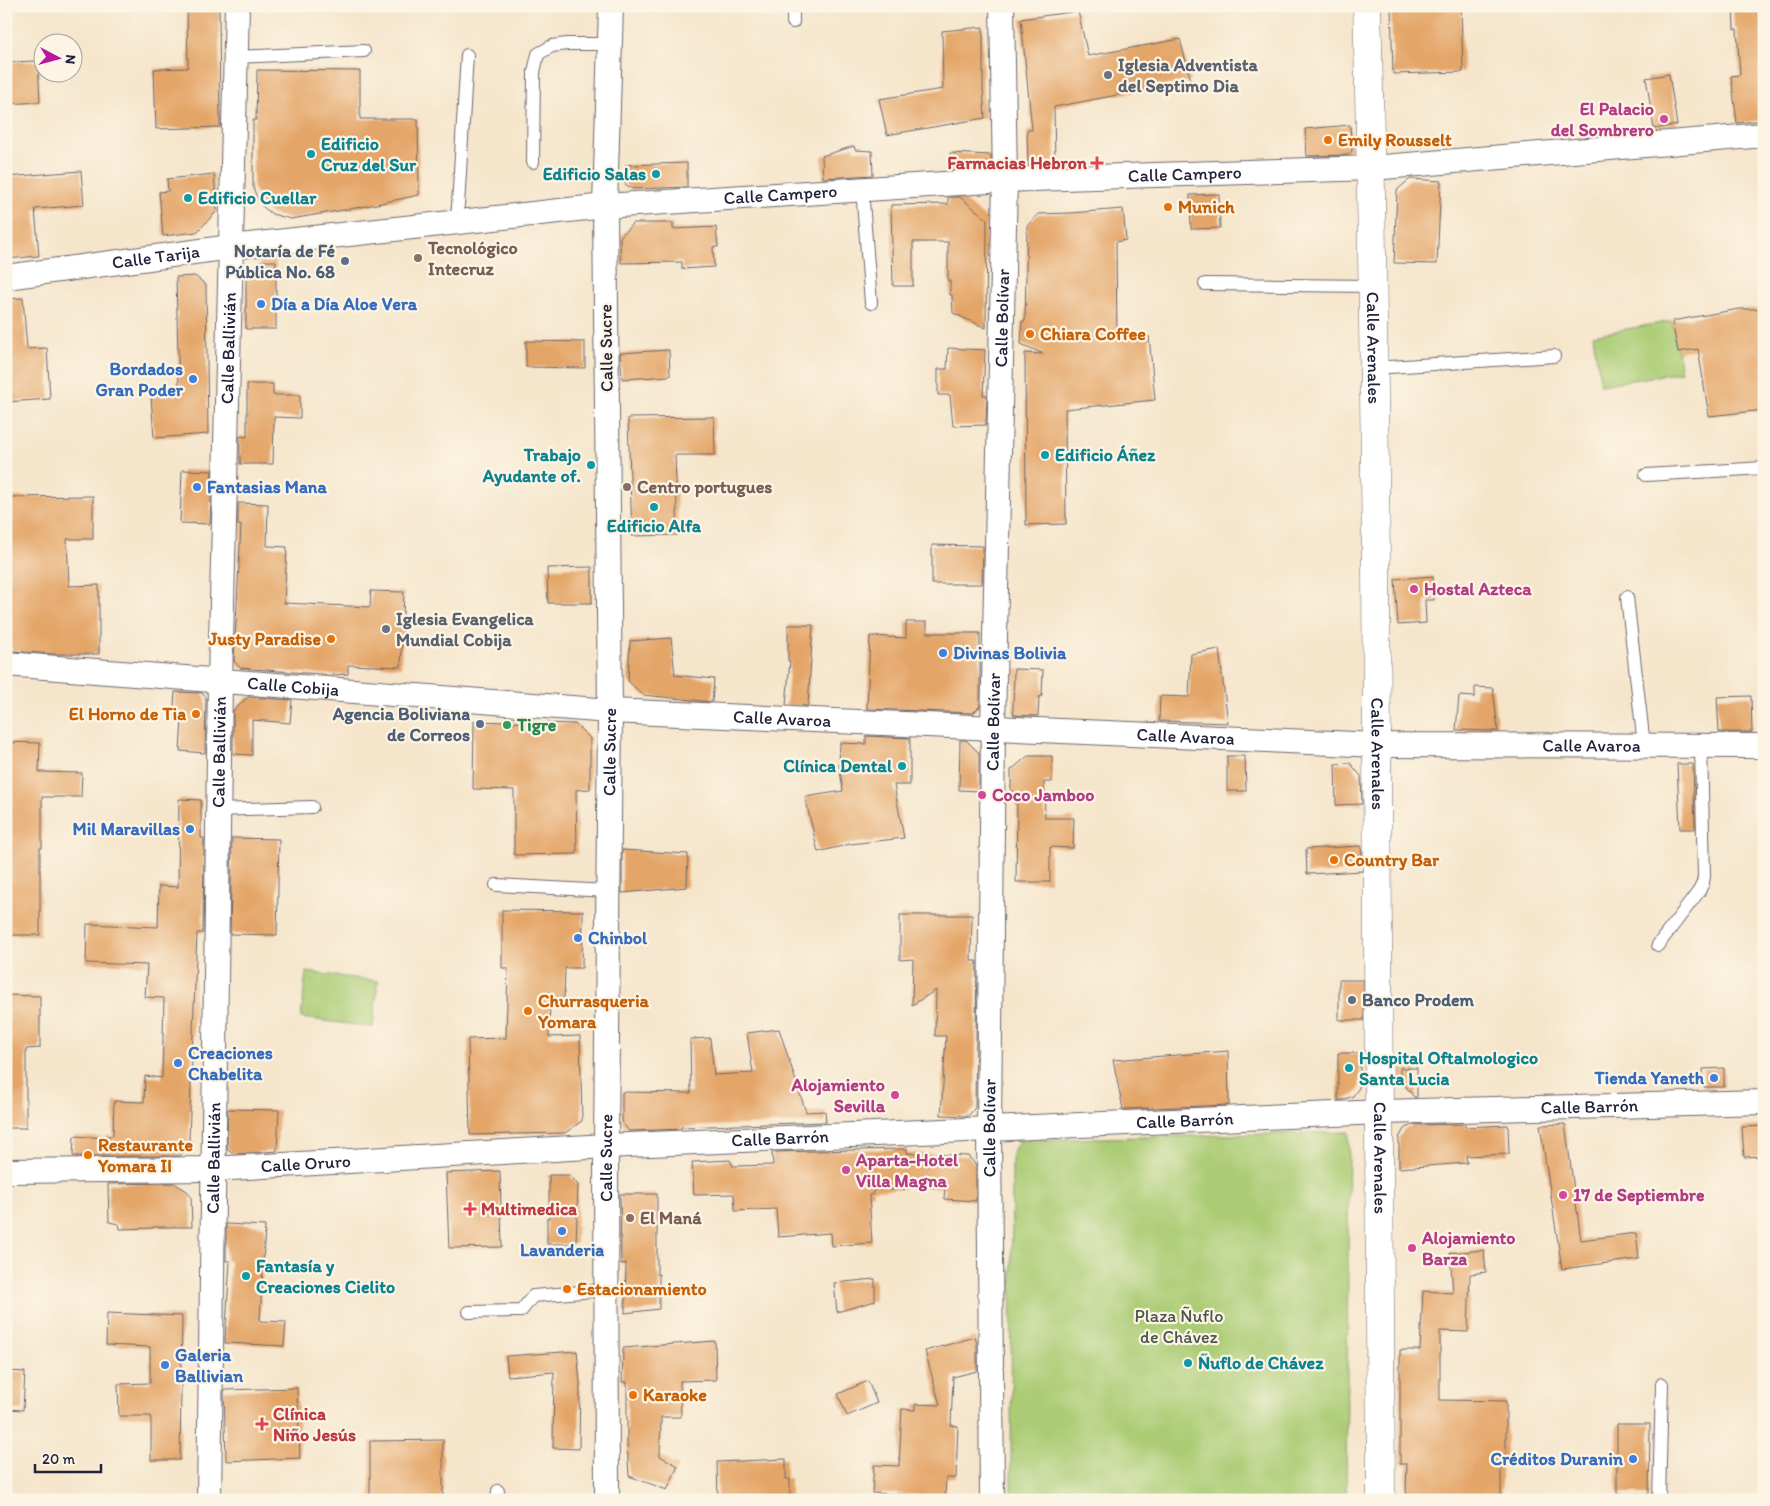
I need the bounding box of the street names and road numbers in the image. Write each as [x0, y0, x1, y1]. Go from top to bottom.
street label: Calle Campero [1128, 161, 1242, 187]
street label: Calle Campero [723, 180, 838, 209]
street label: Calle Tarija [110, 240, 201, 274]
street label: Calle Bolívar [990, 268, 1014, 368]
street label: Calle Arenales [1362, 291, 1385, 404]
street label: Calle Ballivián [216, 292, 241, 404]
street label: Calle Sucre [594, 304, 618, 392]
street label: Calle Cobija [246, 672, 340, 701]
street label: Calle Bolívar [982, 672, 1005, 771]
street label: Calle Ballivián [207, 696, 231, 808]
street label: Calle Arenales [1366, 697, 1389, 810]
street label: Calle Avaroa [732, 705, 832, 732]
street label: Calle Sucre [598, 708, 621, 796]
street label: Calle Avaroa [1136, 723, 1235, 750]
street label: Calle Avaroa [1542, 734, 1641, 757]
street label: Calle Bolívar [978, 1078, 1001, 1177]
street label: Calle Barrón [1540, 1094, 1639, 1119]
street label: Calle Ballivián [202, 1102, 225, 1214]
street label: Calle Arenales [1369, 1102, 1391, 1214]
street label: Calle Barrón [1135, 1107, 1234, 1134]
street label: Calle Sucre [595, 1114, 617, 1202]
street label: Calle Barrón [731, 1125, 830, 1151]
street label: Calle Oruro [260, 1150, 352, 1177]

